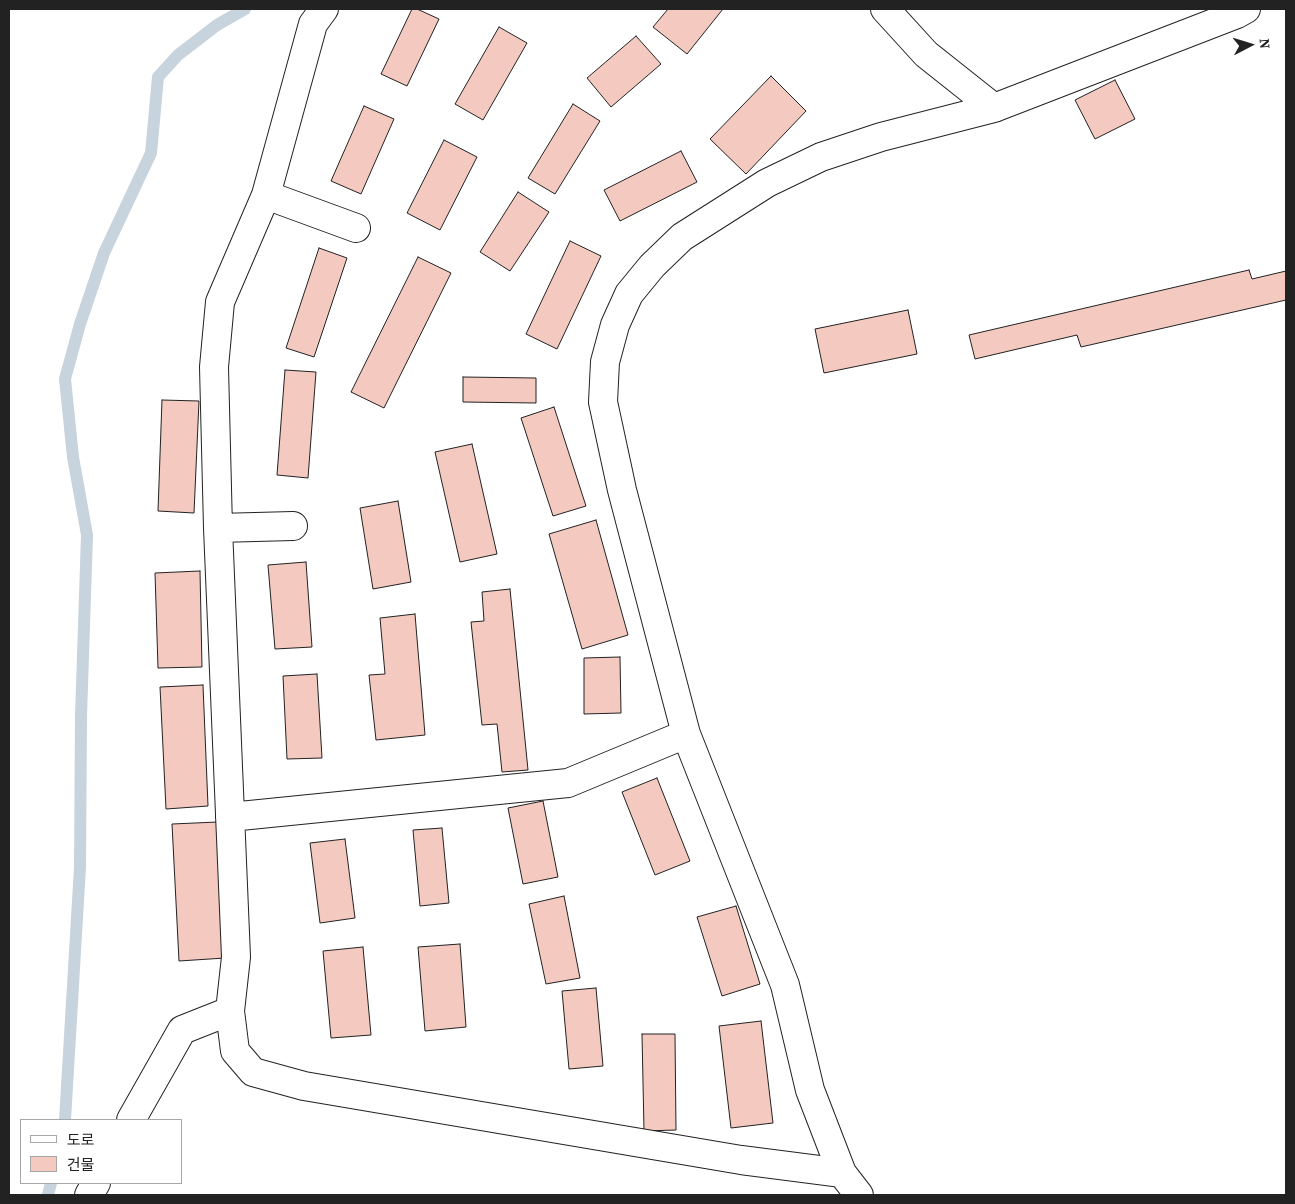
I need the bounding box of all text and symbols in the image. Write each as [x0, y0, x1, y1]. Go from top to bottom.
north arrow [1225, 20, 1275, 70]
text: N [1255, 38, 1275, 50]
legend [20, 1119, 182, 1184]
text: 도로 [67, 1129, 95, 1150]
text: 건물 [67, 1154, 95, 1175]

